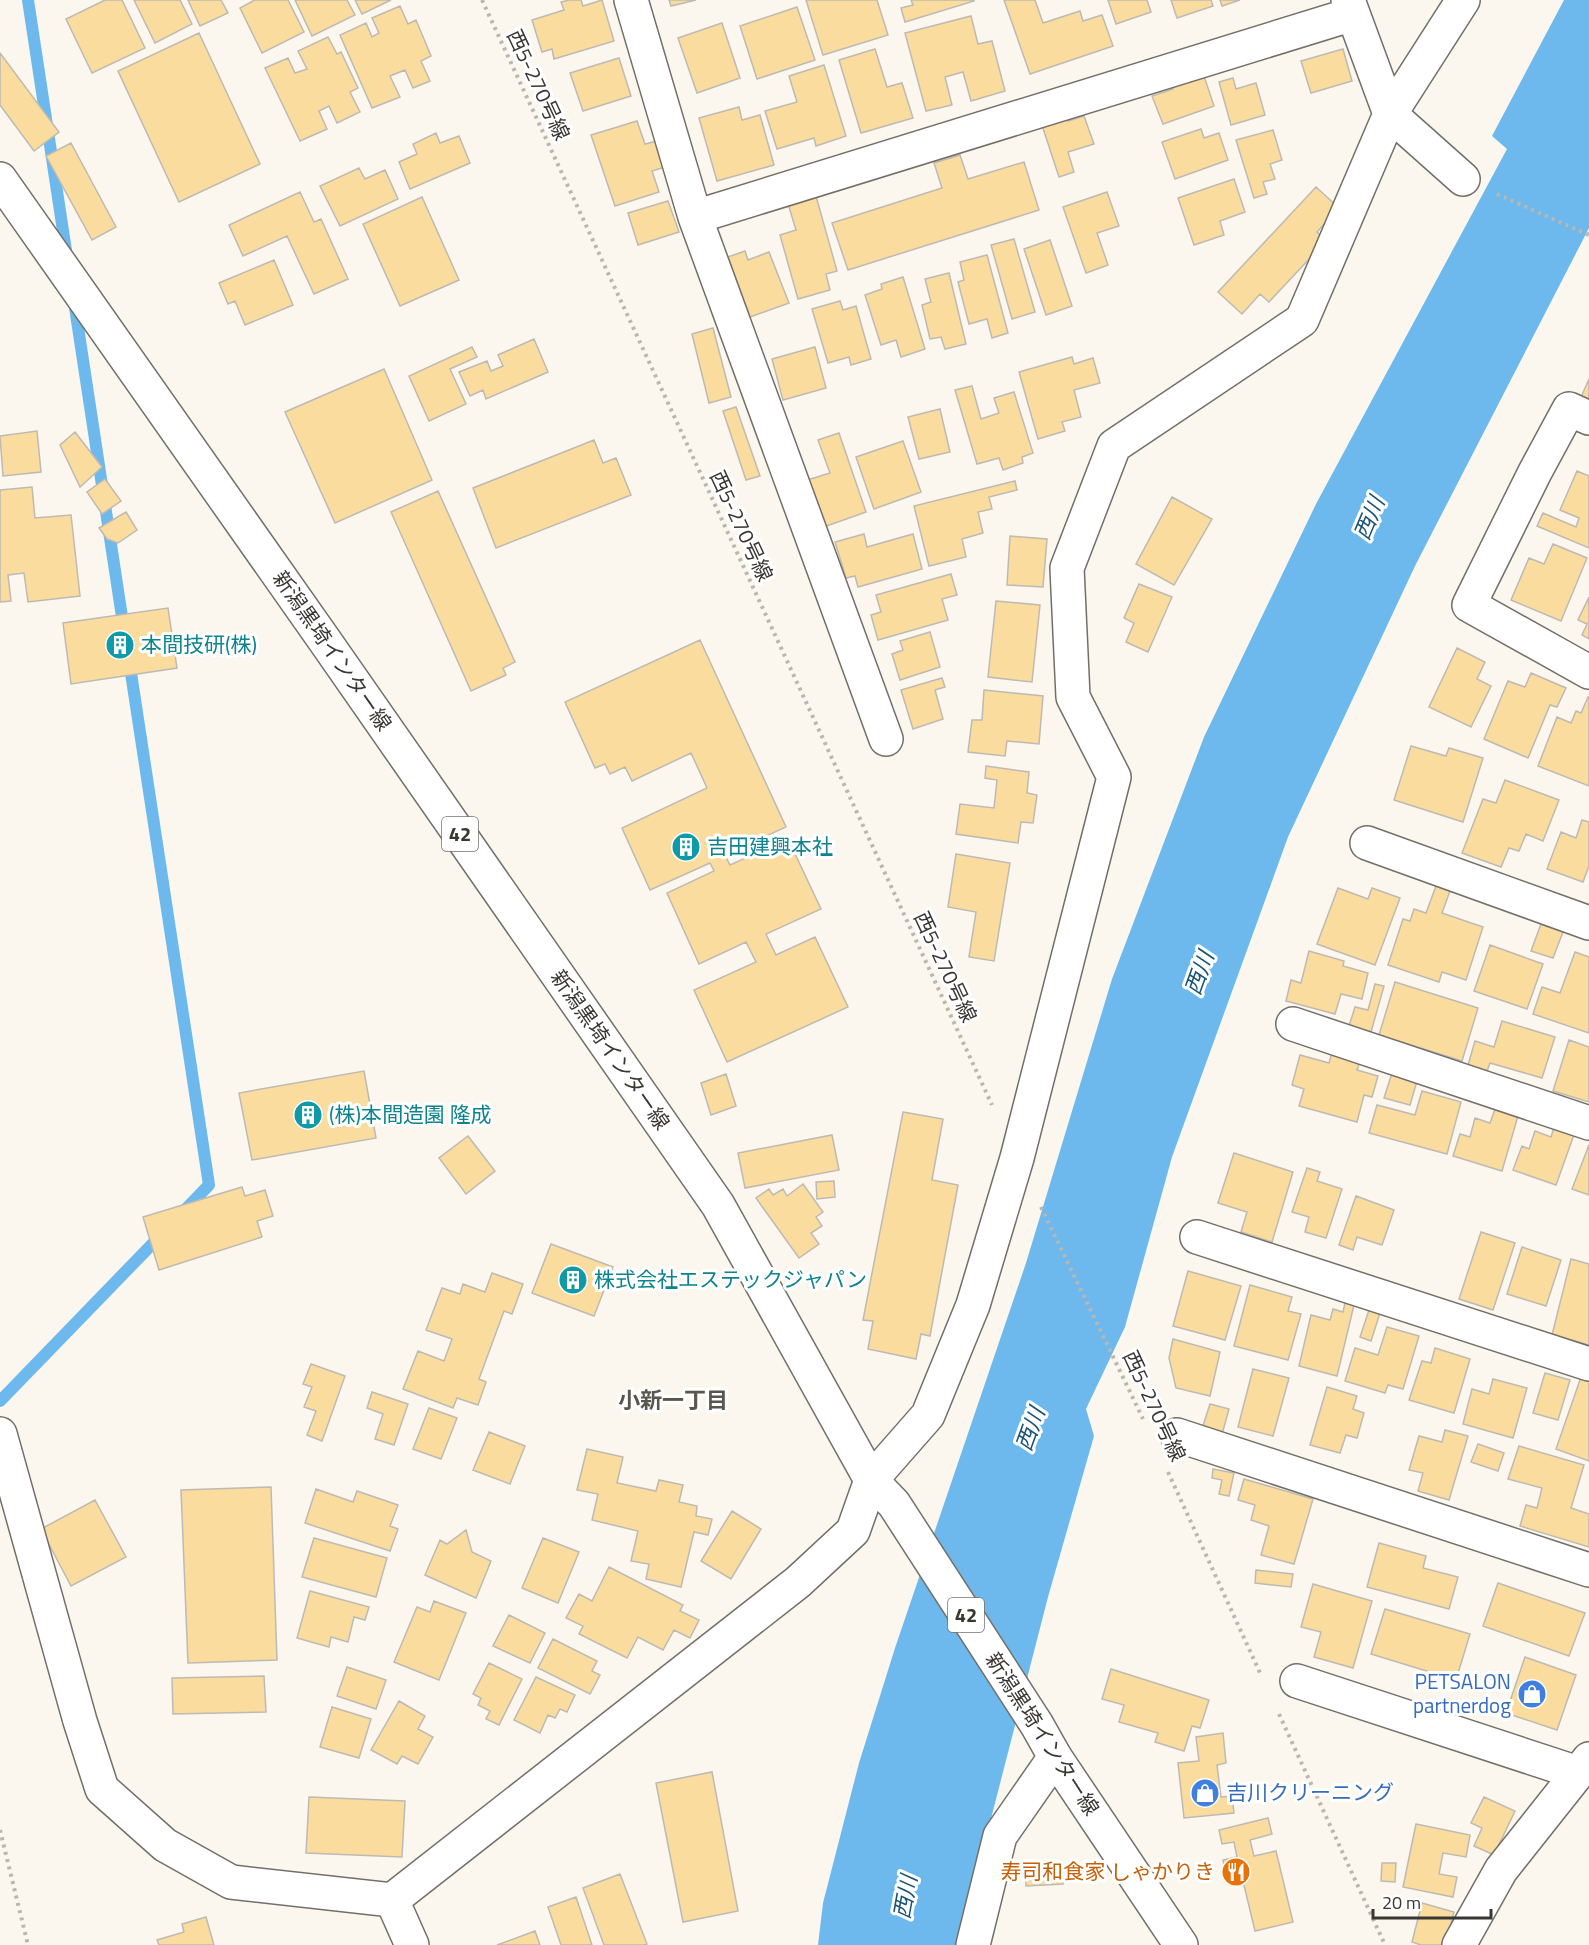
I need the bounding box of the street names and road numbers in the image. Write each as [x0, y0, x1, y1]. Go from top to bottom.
street label: 西5-270号線 [499, 24, 579, 145]
street label: 西5-270号線 [702, 465, 782, 586]
street label: 新潟黒埼インター線 [266, 564, 400, 737]
road number: 42 [442, 817, 478, 851]
street label: 西5-270号線 [906, 906, 986, 1027]
street label: 新潟黒埼インター線 [544, 963, 678, 1136]
street label: 西5-270号線 [1115, 1345, 1195, 1466]
road number: 42 [948, 1598, 984, 1632]
street label: 新潟黒埼インター線 [978, 1645, 1108, 1821]

